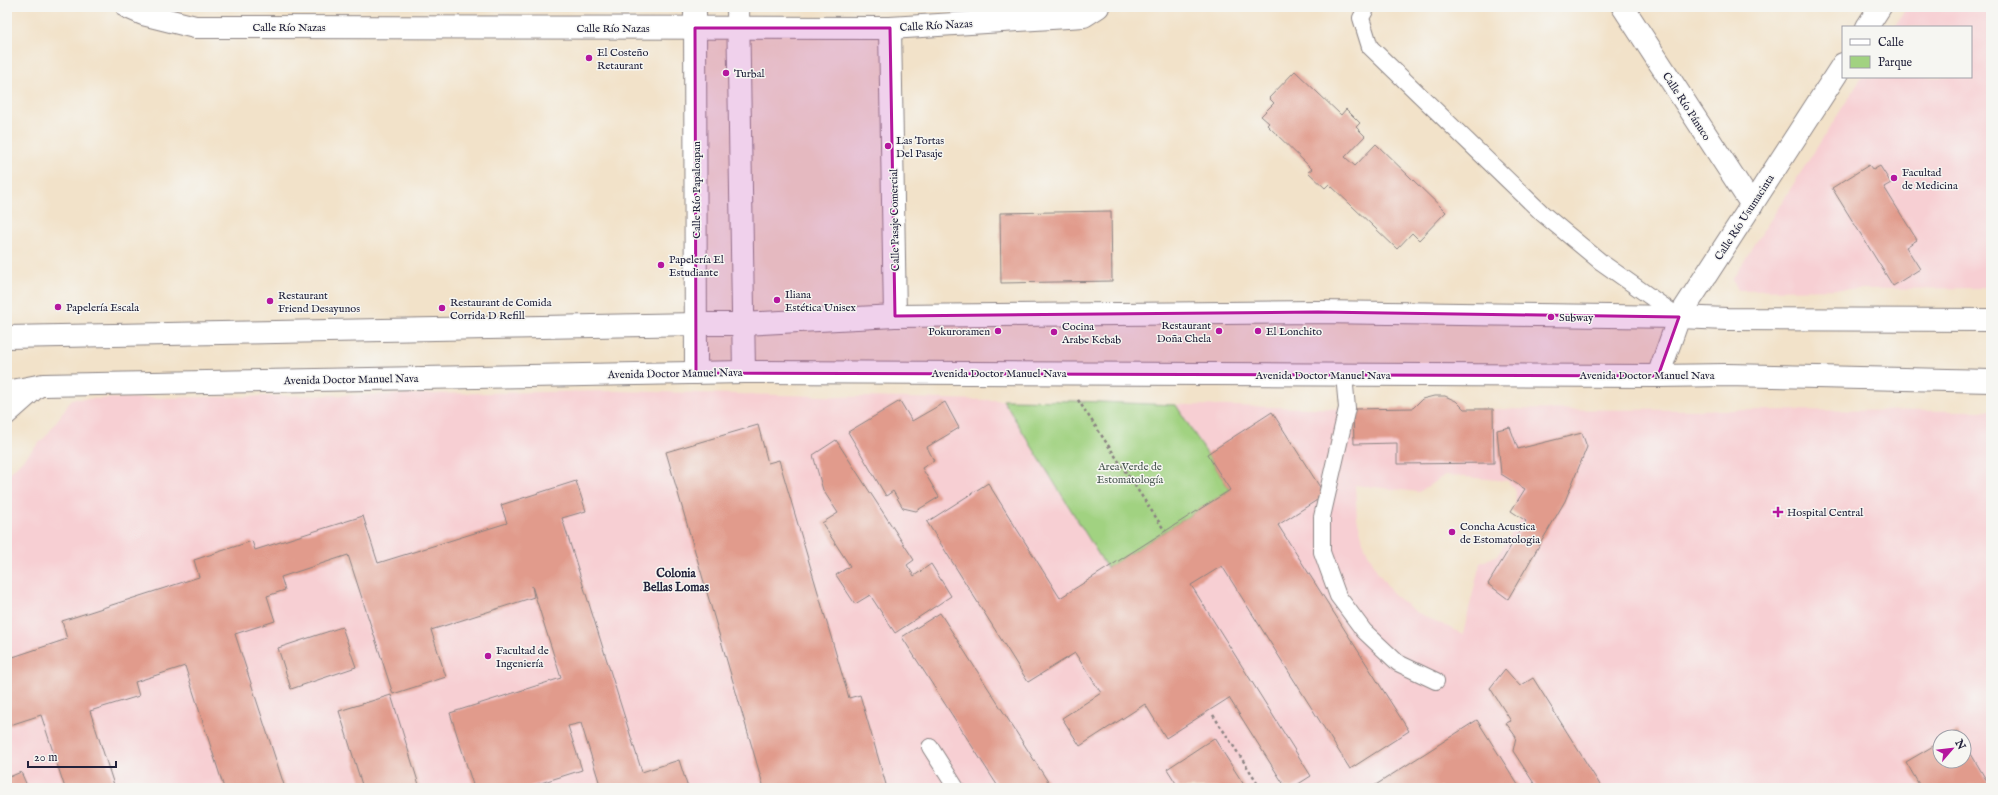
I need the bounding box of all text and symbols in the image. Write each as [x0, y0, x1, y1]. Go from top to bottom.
street label: Calle Río Nazas [899, 17, 973, 35]
street label: Calle Río Nazas [252, 21, 326, 35]
street label: Calle Río Nazas [576, 22, 650, 36]
legend [1842, 26, 1972, 78]
text: Calle [1878, 35, 1904, 50]
place label: El Costeño Retaurant [597, 46, 648, 73]
marker: El Costeño Retaurant [584, 53, 594, 63]
text: Parque [1878, 55, 1913, 71]
place label: Turbal [734, 67, 764, 81]
marker: Turbal [721, 68, 731, 78]
street label: Calle Río Pánuco [1659, 70, 1714, 143]
place label: Las Tortas Del Pasaje [896, 134, 944, 161]
street label: Calle Río Papaloapan [690, 141, 704, 239]
marker: Las Tortas Del Pasaje [883, 141, 893, 151]
place label: Facultad de Medicina [1902, 166, 1958, 193]
street label: Calle Pasaje Comercial [887, 169, 903, 271]
street label: Calle Río Usumacinta [1712, 172, 1778, 263]
marker: Facultad de Medicina [1889, 173, 1899, 183]
place label: Papelería El Estudiante [669, 253, 724, 280]
marker: Papelería El Estudiante [656, 260, 666, 270]
place label: Iliana Estética Unisex [785, 288, 857, 315]
place label: Restaurant Friend Desayunos [278, 289, 360, 316]
marker: Iliana Estética Unisex [772, 295, 782, 305]
marker: Restaurant Friend Desayunos [265, 296, 275, 306]
place label: Restaurant de Comida Corrida D Refill [450, 296, 552, 323]
place label: Papelería Escala [66, 301, 139, 315]
marker: Papelería Escala [53, 302, 63, 312]
marker: Restaurant de Comida Corrida D Refill [437, 303, 447, 313]
place label: Subway [1559, 311, 1594, 325]
marker: Subway [1546, 312, 1556, 322]
place label: Restaurant Doña Chela [1157, 319, 1211, 346]
place label: Cocina Arabe Kebab [1061, 320, 1121, 347]
place label: Pokuroramen [928, 325, 990, 339]
place label: El Lonchito [1266, 325, 1322, 339]
marker: Pokuroramen [993, 326, 1003, 336]
marker: Restaurant Doña Chela [1214, 326, 1224, 336]
marker: El Lonchito [1253, 326, 1263, 336]
marker: Cocina Arabe Kebab [1049, 327, 1059, 337]
street label: Avenida Doctor Manuel Nava [606, 366, 743, 382]
street label: Avenida Doctor Manuel Nava [931, 367, 1067, 381]
street label: Avenida Doctor Manuel Nava [1255, 369, 1391, 383]
street label: Avenida Doctor Manuel Nava [1579, 369, 1715, 383]
street label: Avenida Doctor Manuel Nava [282, 372, 419, 388]
park label: Area Verde de Estomatología [1097, 460, 1164, 487]
marker: Hospital Central [1772, 506, 1784, 518]
place label: Hospital Central [1787, 506, 1863, 520]
place label: Concha Acustica de Estomatologia [1460, 520, 1540, 547]
marker: Concha Acustica de Estomatologia [1447, 527, 1457, 537]
district label: Colonia Bellas Lomas [643, 566, 710, 595]
place label: Facultad de Ingeniería [496, 644, 549, 671]
marker: Facultad de Ingeniería [483, 651, 493, 661]
north arrow [1932, 729, 1972, 769]
text: N [1951, 736, 1969, 753]
scale bar [28, 743, 116, 769]
text: 20 m [34, 750, 57, 765]

